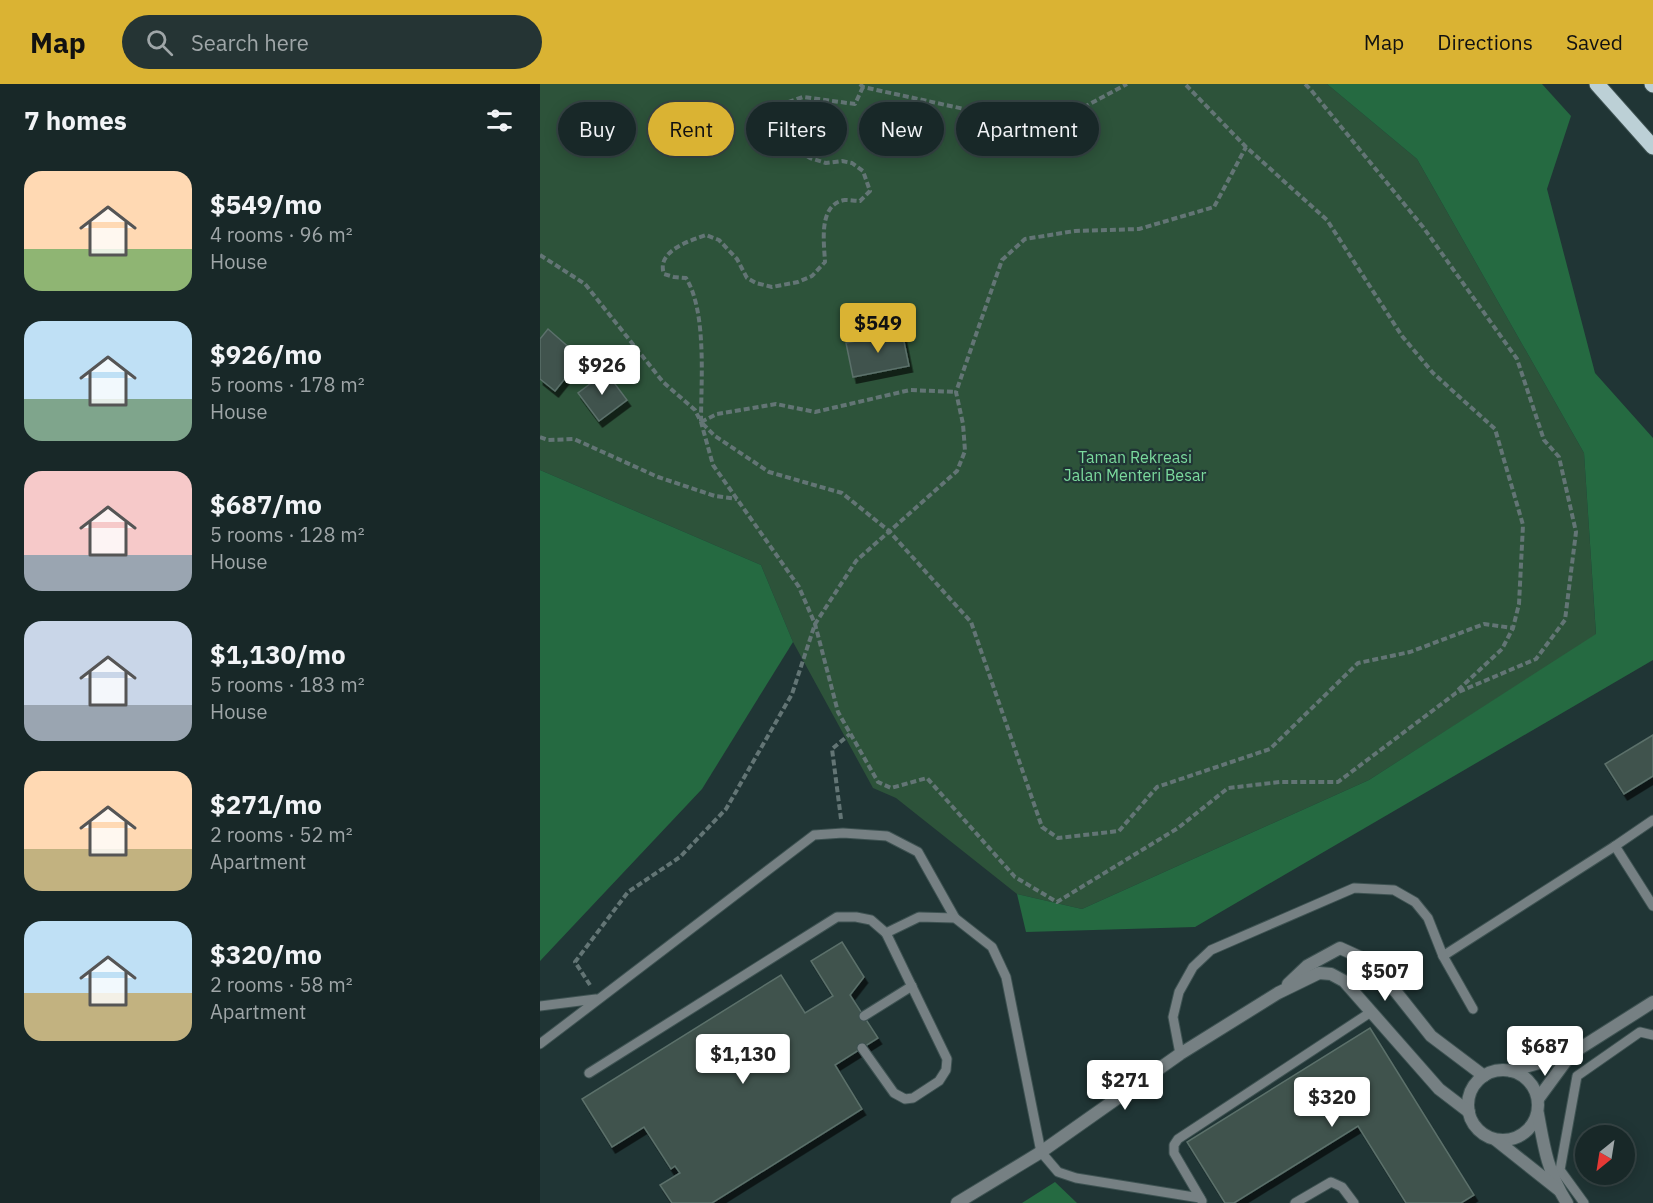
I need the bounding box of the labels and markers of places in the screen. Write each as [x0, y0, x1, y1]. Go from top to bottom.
pin: $549 [842, 303, 914, 354]
pin: $926 [566, 345, 638, 396]
pin: $507 [1349, 951, 1421, 1002]
pin: $687 [1509, 1026, 1581, 1077]
pin: $1,130 [694, 1034, 792, 1085]
pin: $271 [1089, 1060, 1161, 1111]
pin: $320 [1296, 1077, 1368, 1128]

